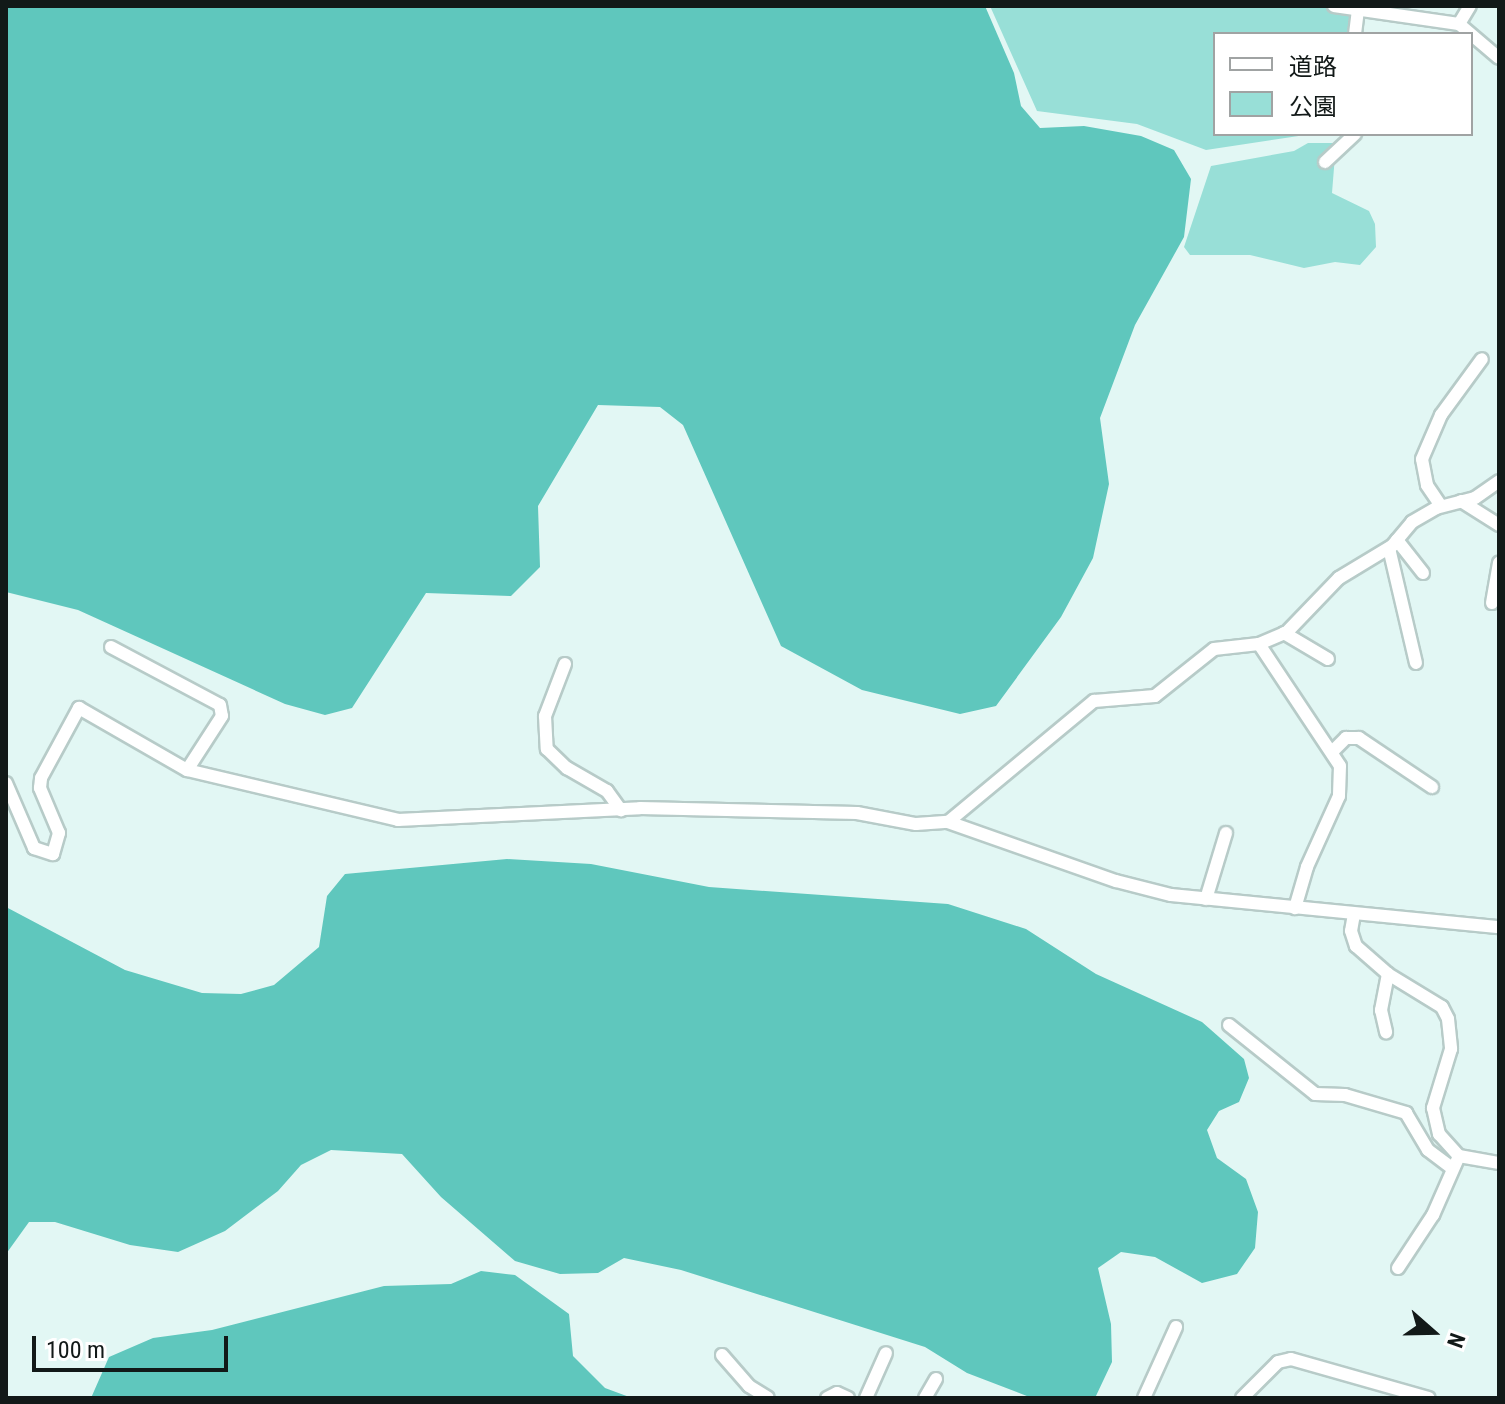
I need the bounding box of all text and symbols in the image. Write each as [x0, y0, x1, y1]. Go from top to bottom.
legend [1213, 32, 1473, 136]
text: 道路 [1289, 53, 1337, 81]
text: 公園 [1289, 93, 1337, 121]
north arrow [1393, 1292, 1473, 1372]
scale bar [36, 1320, 232, 1370]
text: N [1442, 1330, 1470, 1351]
text: 100 m [46, 1336, 105, 1364]

